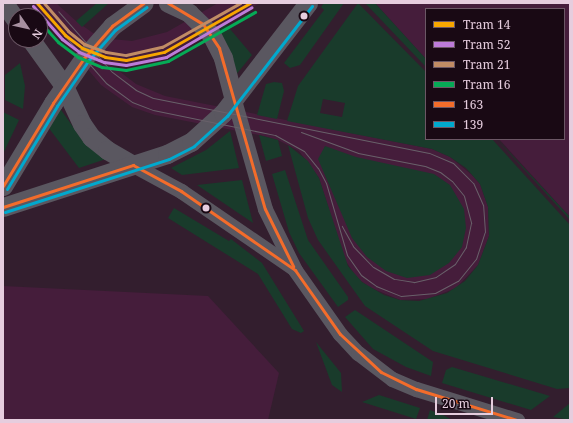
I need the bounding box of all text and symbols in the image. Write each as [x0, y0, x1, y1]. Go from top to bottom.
north arrow [8, 8, 48, 48]
legend [425, 8, 565, 140]
unlabelled marker [299, 11, 309, 21]
text: Tram 14 [463, 16, 510, 33]
text: N [29, 27, 46, 42]
text: Tram 52 [463, 36, 510, 53]
text: Tram 21 [463, 56, 510, 73]
text: Tram 16 [463, 76, 510, 93]
text: 163 [463, 96, 483, 113]
text: 139 [463, 116, 483, 133]
unlabelled marker [201, 203, 211, 213]
scale bar [437, 389, 495, 415]
text: 20 m [442, 395, 470, 412]

